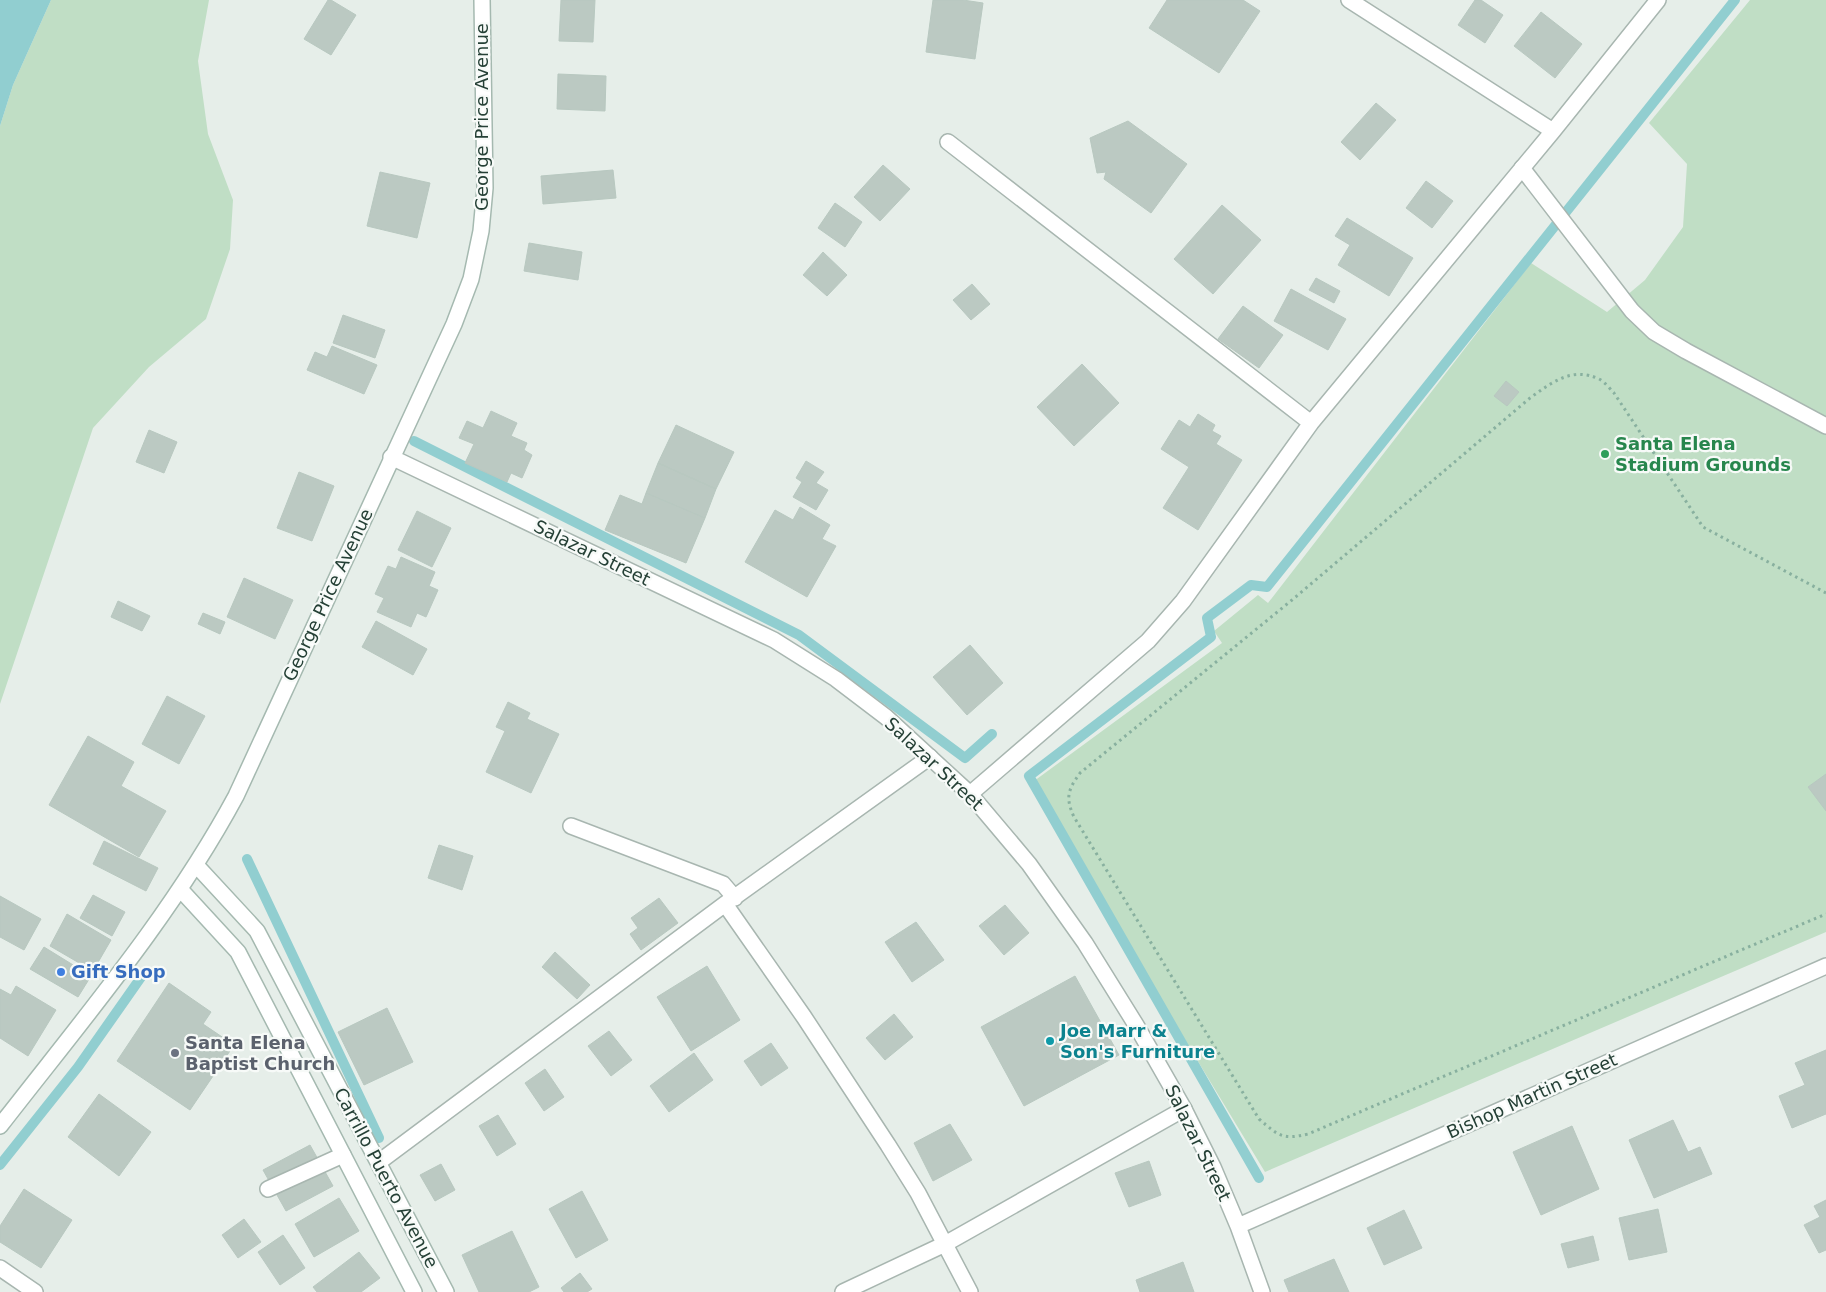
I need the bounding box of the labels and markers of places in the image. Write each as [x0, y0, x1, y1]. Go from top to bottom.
place label: Santa Elena Stadium Grounds [1615, 433, 1791, 475]
marker: Santa Elena Stadium Grounds [1599, 448, 1611, 460]
place label: Gift Shop [71, 961, 166, 982]
marker: Gift Shop [55, 966, 67, 978]
place label: Joe Marr & Son's Furniture [1058, 1020, 1215, 1062]
place label: Santa Elena Baptist Church [185, 1032, 335, 1074]
marker: Joe Marr & Son's Furniture [1044, 1035, 1056, 1047]
marker: Santa Elena Baptist Church [169, 1047, 181, 1059]

